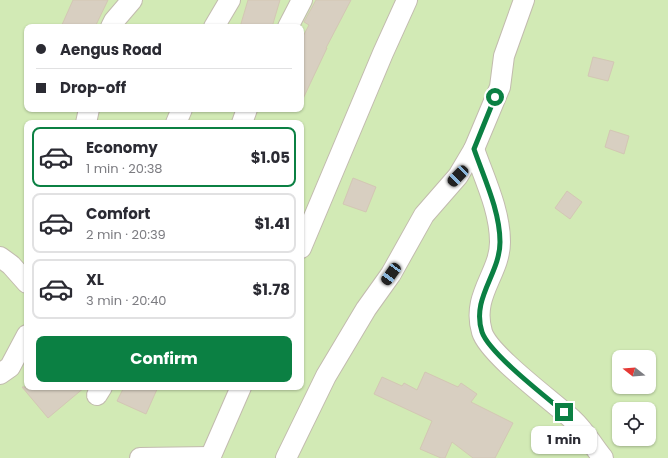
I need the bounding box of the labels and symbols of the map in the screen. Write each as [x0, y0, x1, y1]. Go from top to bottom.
route start [486, 88, 504, 106]
car [445, 163, 471, 189]
car [379, 261, 403, 287]
north arrow [612, 350, 656, 394]
route end [555, 403, 573, 421]
callout: 1 min [531, 426, 597, 454]

